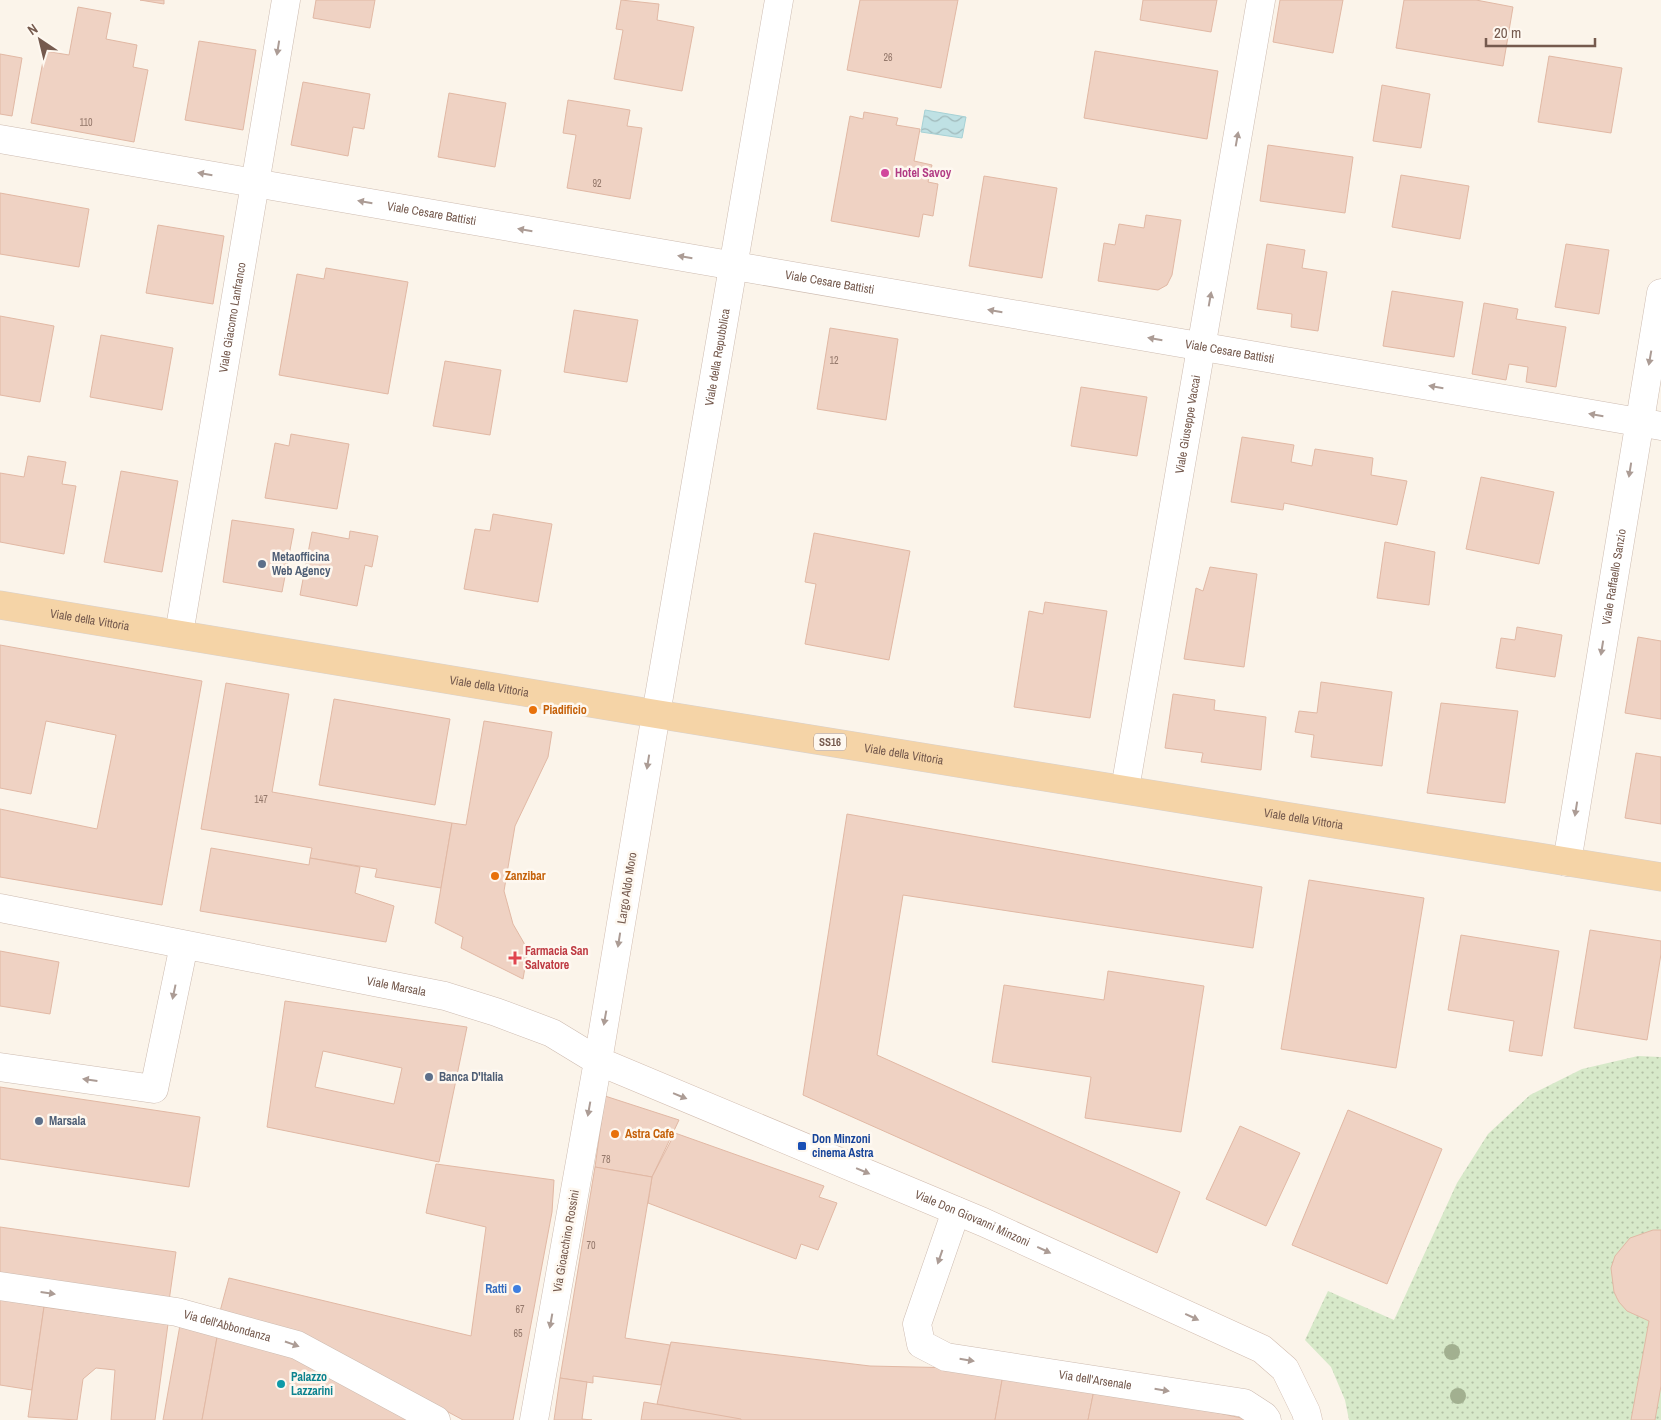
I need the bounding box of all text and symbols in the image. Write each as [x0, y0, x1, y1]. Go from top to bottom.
north arrow [15, 15, 65, 65]
scale bar [1486, 15, 1595, 47]
text: N [24, 20, 41, 39]
text: 20 m [1494, 22, 1521, 43]
one-way arrow [274, 40, 282, 56]
house number: 26 [883, 51, 893, 64]
house number: 110 [79, 116, 93, 129]
one-way arrow [1233, 131, 1241, 147]
place label: Hotel Savoy [895, 165, 952, 181]
marker: Hotel Savoy [879, 167, 891, 179]
one-way arrow [196, 170, 212, 178]
house number: 92 [592, 177, 602, 190]
one-way arrow [356, 197, 372, 205]
street label: Viale Cesare Battisti [386, 198, 477, 229]
one-way arrow [517, 225, 533, 233]
one-way arrow [677, 253, 693, 261]
street label: Viale Giacomo Lanfranco [215, 261, 250, 374]
street label: Viale Cesare Battisti [784, 267, 876, 298]
one-way arrow [1206, 291, 1214, 307]
street label: Viale della Repubblica [701, 307, 734, 407]
one-way arrow [986, 307, 1002, 315]
one-way arrow [1146, 334, 1162, 342]
street label: Viale Cesare Battisti [1184, 336, 1276, 367]
one-way arrow [1645, 351, 1653, 367]
house number: 12 [829, 354, 839, 367]
street label: Viale Giuseppe Vaccai [1171, 374, 1204, 475]
one-way arrow [1427, 383, 1443, 391]
one-way arrow [1587, 411, 1603, 419]
one-way arrow [1626, 463, 1634, 479]
street label: Viale Raffaello Sanzio [1598, 528, 1630, 626]
place label: Metaofficina Web Agency [272, 549, 331, 579]
marker: Metaofficina Web Agency [256, 558, 268, 570]
street label: Viale della Vittoria [49, 605, 131, 634]
one-way arrow [1597, 641, 1605, 657]
street label: Viale della Vittoria [448, 672, 531, 701]
place label: Piadificio [543, 702, 587, 718]
marker: Piadificio [527, 704, 539, 716]
road number: SS16 [814, 734, 846, 750]
street label: Viale della Vittoria [863, 740, 945, 769]
one-way arrow [644, 755, 652, 771]
house number: 147 [254, 793, 268, 806]
one-way arrow [1571, 801, 1579, 817]
street label: Viale della Vittoria [1263, 805, 1345, 833]
street label: Largo Aldo Moro [613, 851, 641, 925]
place label: Zanzibar [505, 868, 546, 884]
marker: Zanzibar [489, 870, 501, 882]
one-way arrow [614, 932, 622, 948]
place label: Farmacia San Salvatore [525, 943, 589, 973]
marker: Farmacia San Salvatore [509, 952, 521, 964]
street label: Viale Marsala [365, 973, 428, 1000]
one-way arrow [170, 985, 178, 1000]
one-way arrow [601, 1011, 609, 1027]
place label: Banca D'Italia [439, 1069, 504, 1085]
marker: Banca D'Italia [423, 1071, 435, 1083]
one-way arrow [82, 1076, 98, 1084]
one-way arrow [673, 1093, 687, 1101]
one-way arrow [585, 1102, 593, 1118]
place label: Marsala [49, 1113, 86, 1129]
marker: Marsala [33, 1115, 45, 1127]
place label: Astra Cafe [625, 1126, 675, 1142]
marker: Astra Cafe [609, 1128, 621, 1140]
place label: Don Minzoni cinema Astra [812, 1131, 874, 1161]
marker: Don Minzoni cinema Astra [796, 1140, 808, 1152]
house number: 78 [601, 1153, 611, 1166]
one-way arrow [856, 1168, 870, 1176]
street label: Viale Don Giovanni Minzoni [913, 1186, 1032, 1250]
street label: Via Gioacchino Rossini [549, 1189, 583, 1293]
house number: 70 [586, 1239, 596, 1252]
one-way arrow [1037, 1246, 1051, 1254]
one-way arrow [936, 1250, 944, 1265]
place label: Ratti [485, 1281, 507, 1297]
marker: Ratti [511, 1283, 523, 1295]
one-way arrow [41, 1289, 57, 1297]
house number: 67 [515, 1303, 525, 1316]
street label: Via dell'Abbondanza [182, 1306, 273, 1346]
one-way arrow [547, 1313, 555, 1329]
one-way arrow [1185, 1314, 1199, 1322]
house number: 65 [513, 1327, 523, 1340]
one-way arrow [285, 1341, 300, 1348]
one-way arrow [959, 1356, 975, 1364]
street label: Via dell'Arsenale [1058, 1367, 1133, 1394]
place label: Palazzo Lazzarini [291, 1369, 333, 1399]
marker: Palazzo Lazzarini [275, 1378, 287, 1390]
one-way arrow [1154, 1386, 1170, 1394]

